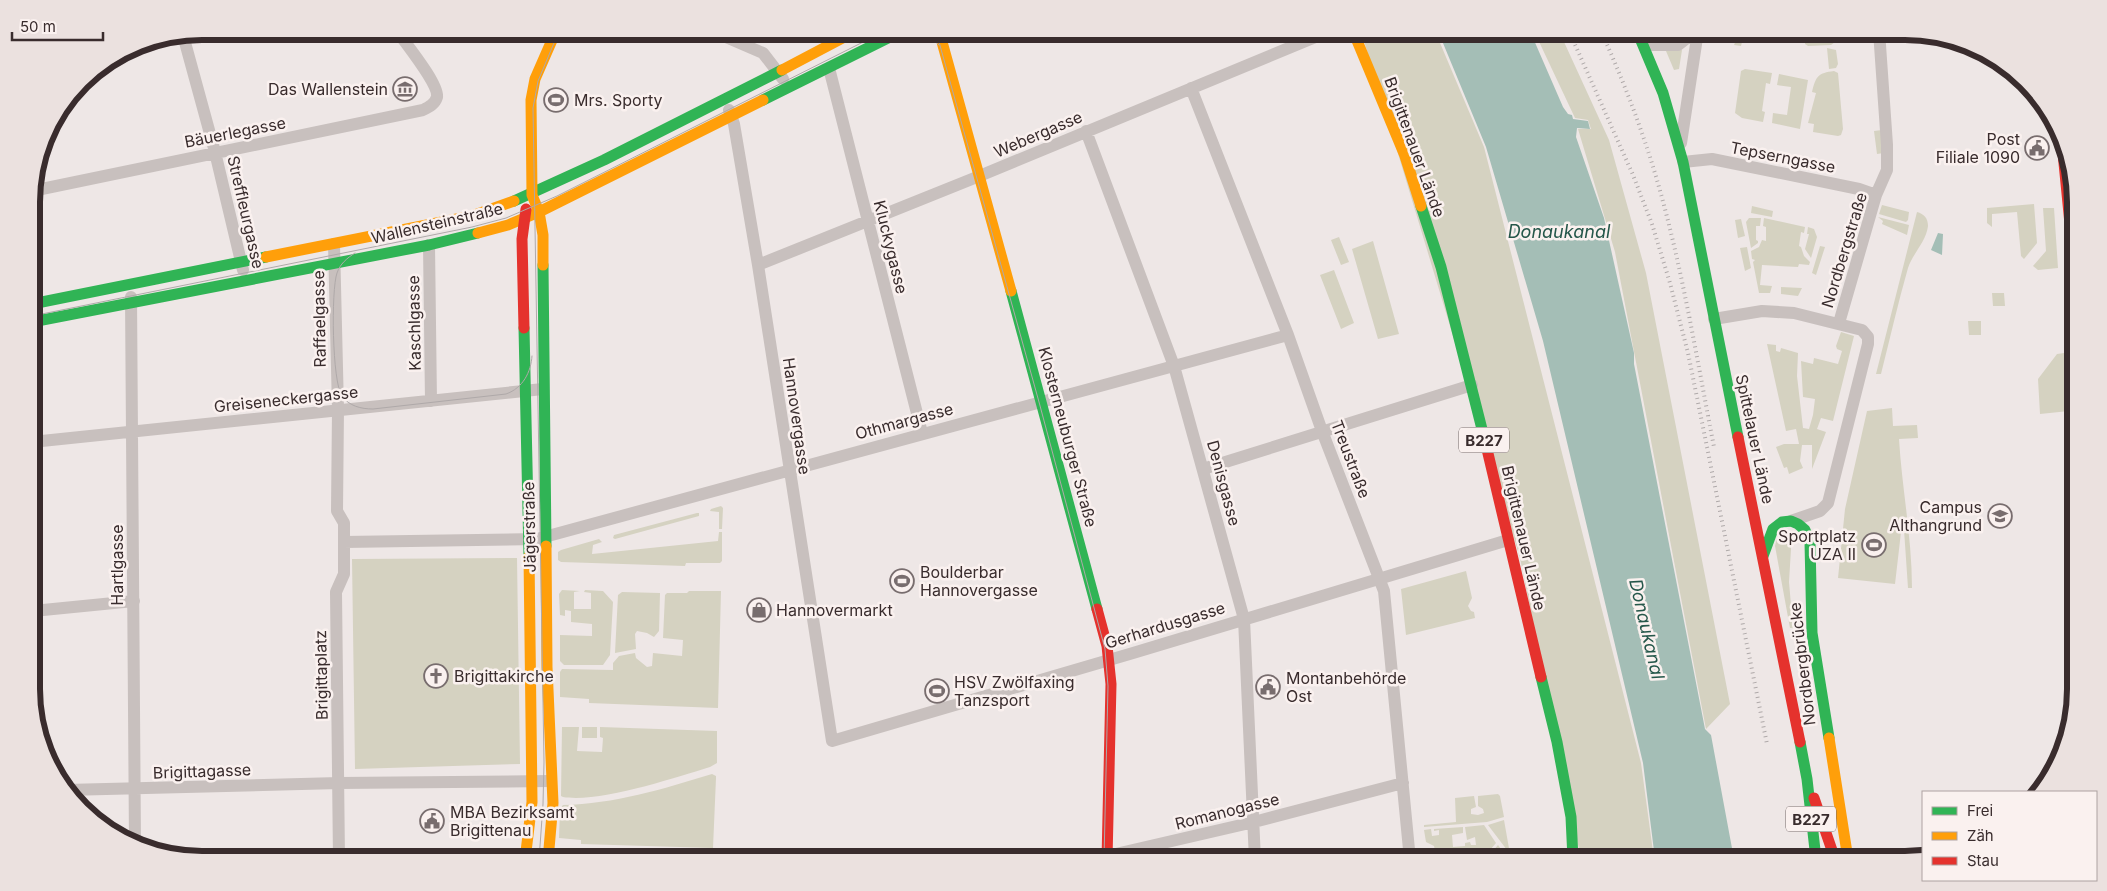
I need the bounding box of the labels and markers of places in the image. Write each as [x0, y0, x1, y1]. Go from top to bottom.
museum icon: Das Wallenstein [392, 76, 418, 102]
place label: Das Wallenstein [268, 79, 388, 99]
sports icon: Mrs. Sporty [543, 87, 569, 113]
place label: Mrs. Sporty [574, 90, 663, 110]
place label: Post Filiale 1090 [1936, 129, 2020, 167]
public building icon: Post Filiale 1090 [2024, 135, 2050, 161]
place label: Campus Althangrund [1889, 497, 1982, 535]
school or university icon: Campus Althangrund [1987, 503, 2013, 529]
place label: Sportplatz UZA II [1778, 526, 1856, 564]
sports icon: Sportplatz UZA II [1861, 532, 1887, 558]
place label: Boulderbar Hannovergasse [920, 562, 1038, 600]
sports icon: Boulderbar Hannovergasse [889, 568, 915, 594]
shop icon: Hannovermarkt [746, 597, 772, 623]
place label: Hannovermarkt [776, 600, 893, 620]
church icon: Brigittakirche [423, 663, 449, 689]
place label: Brigittakirche [454, 666, 554, 686]
place label: Montanbehörde Ost [1286, 668, 1406, 706]
place label: HSV Zwölfaxing Tanzsport [954, 672, 1075, 710]
public building icon: Montanbehörde Ost [1255, 674, 1281, 700]
sports icon: HSV Zwölfaxing Tanzsport [924, 678, 950, 704]
place label: MBA Bezirksamt Brigittenau [450, 802, 574, 840]
public building icon: MBA Bezirksamt Brigittenau [419, 808, 445, 834]

